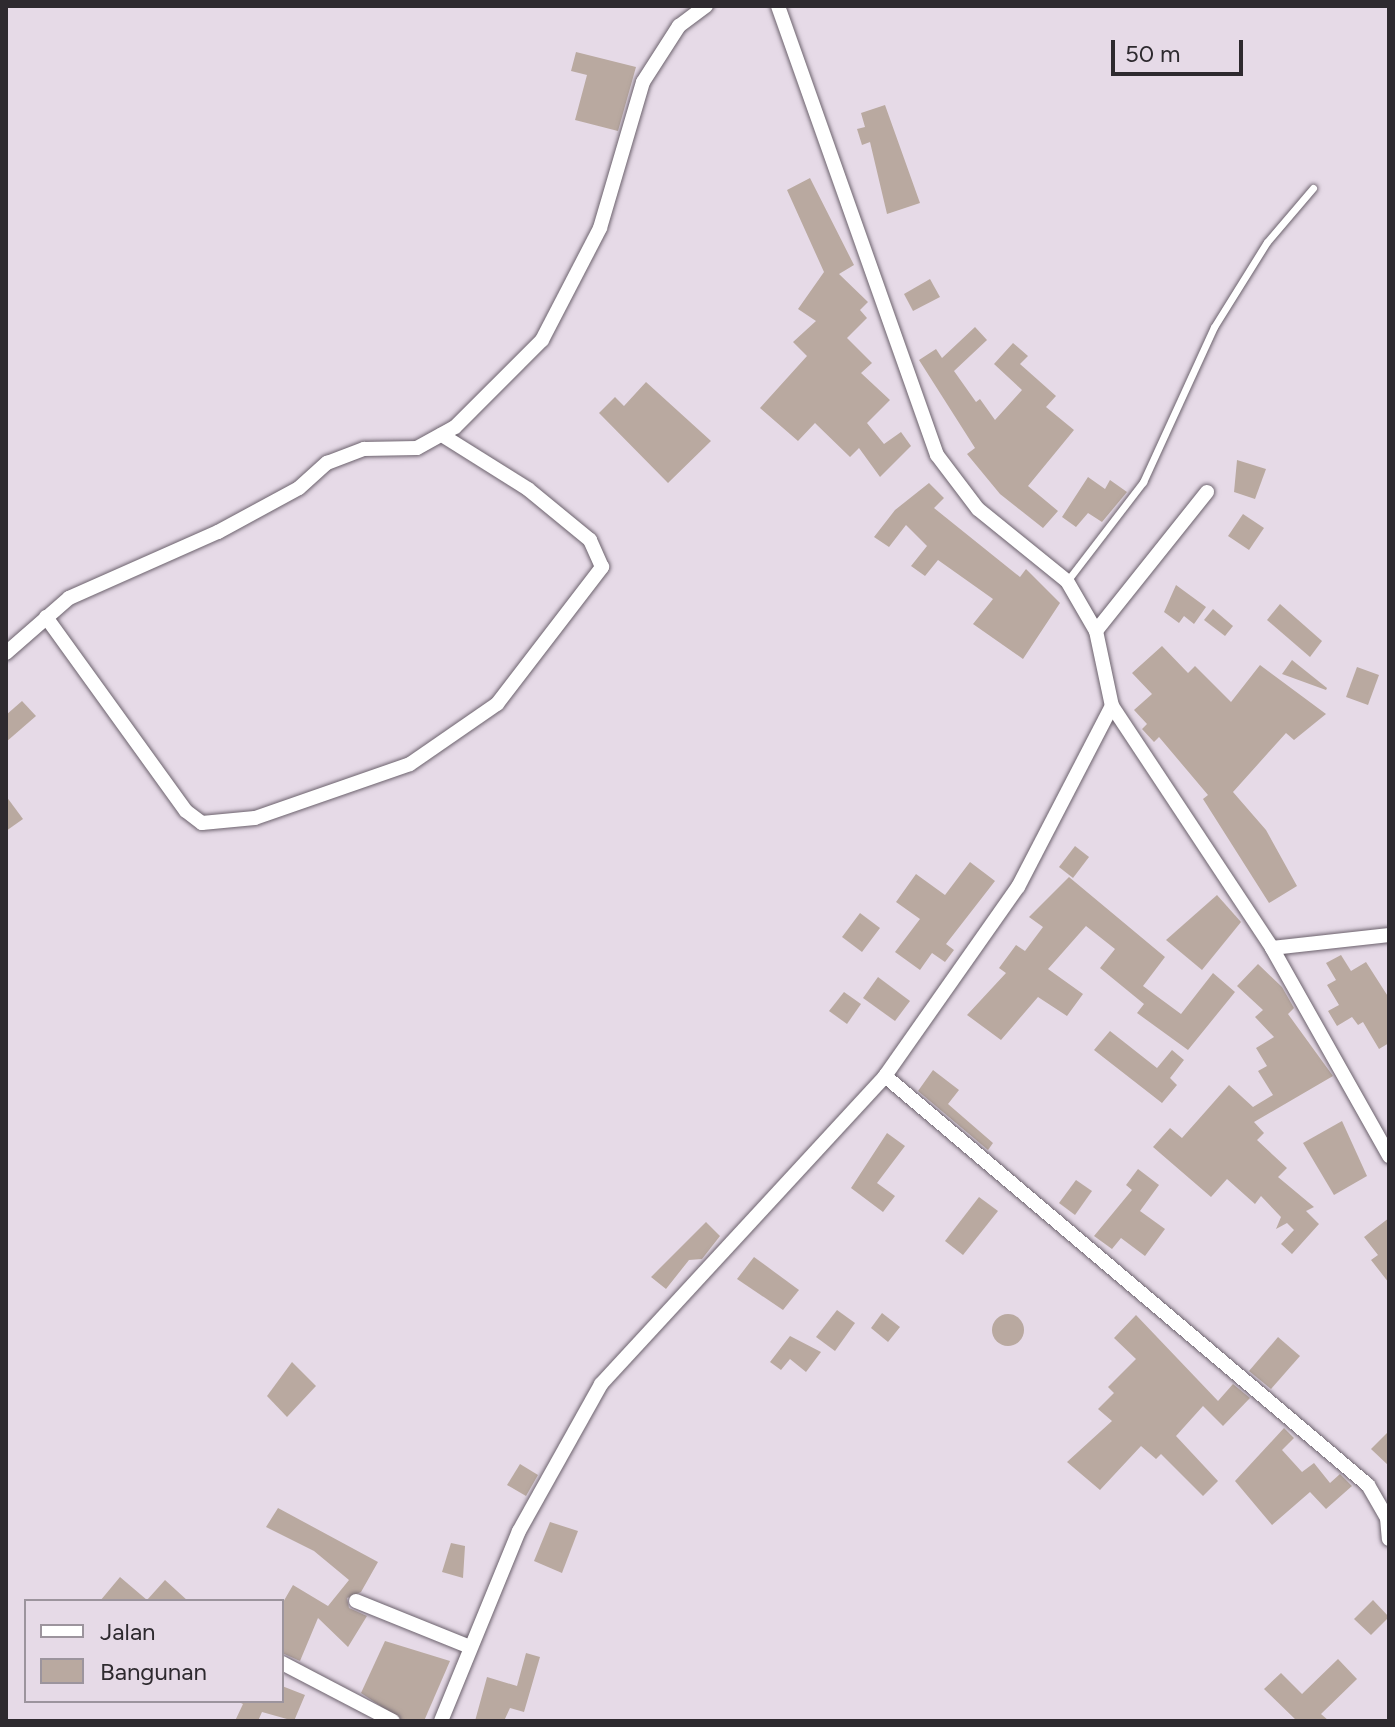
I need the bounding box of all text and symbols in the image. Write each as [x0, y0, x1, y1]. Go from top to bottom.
scale bar [1115, 24, 1247, 74]
text: 50 m [1125, 39, 1181, 68]
legend [24, 1599, 284, 1703]
text: Jalan [100, 1617, 156, 1646]
text: Bangunan [100, 1657, 207, 1686]

